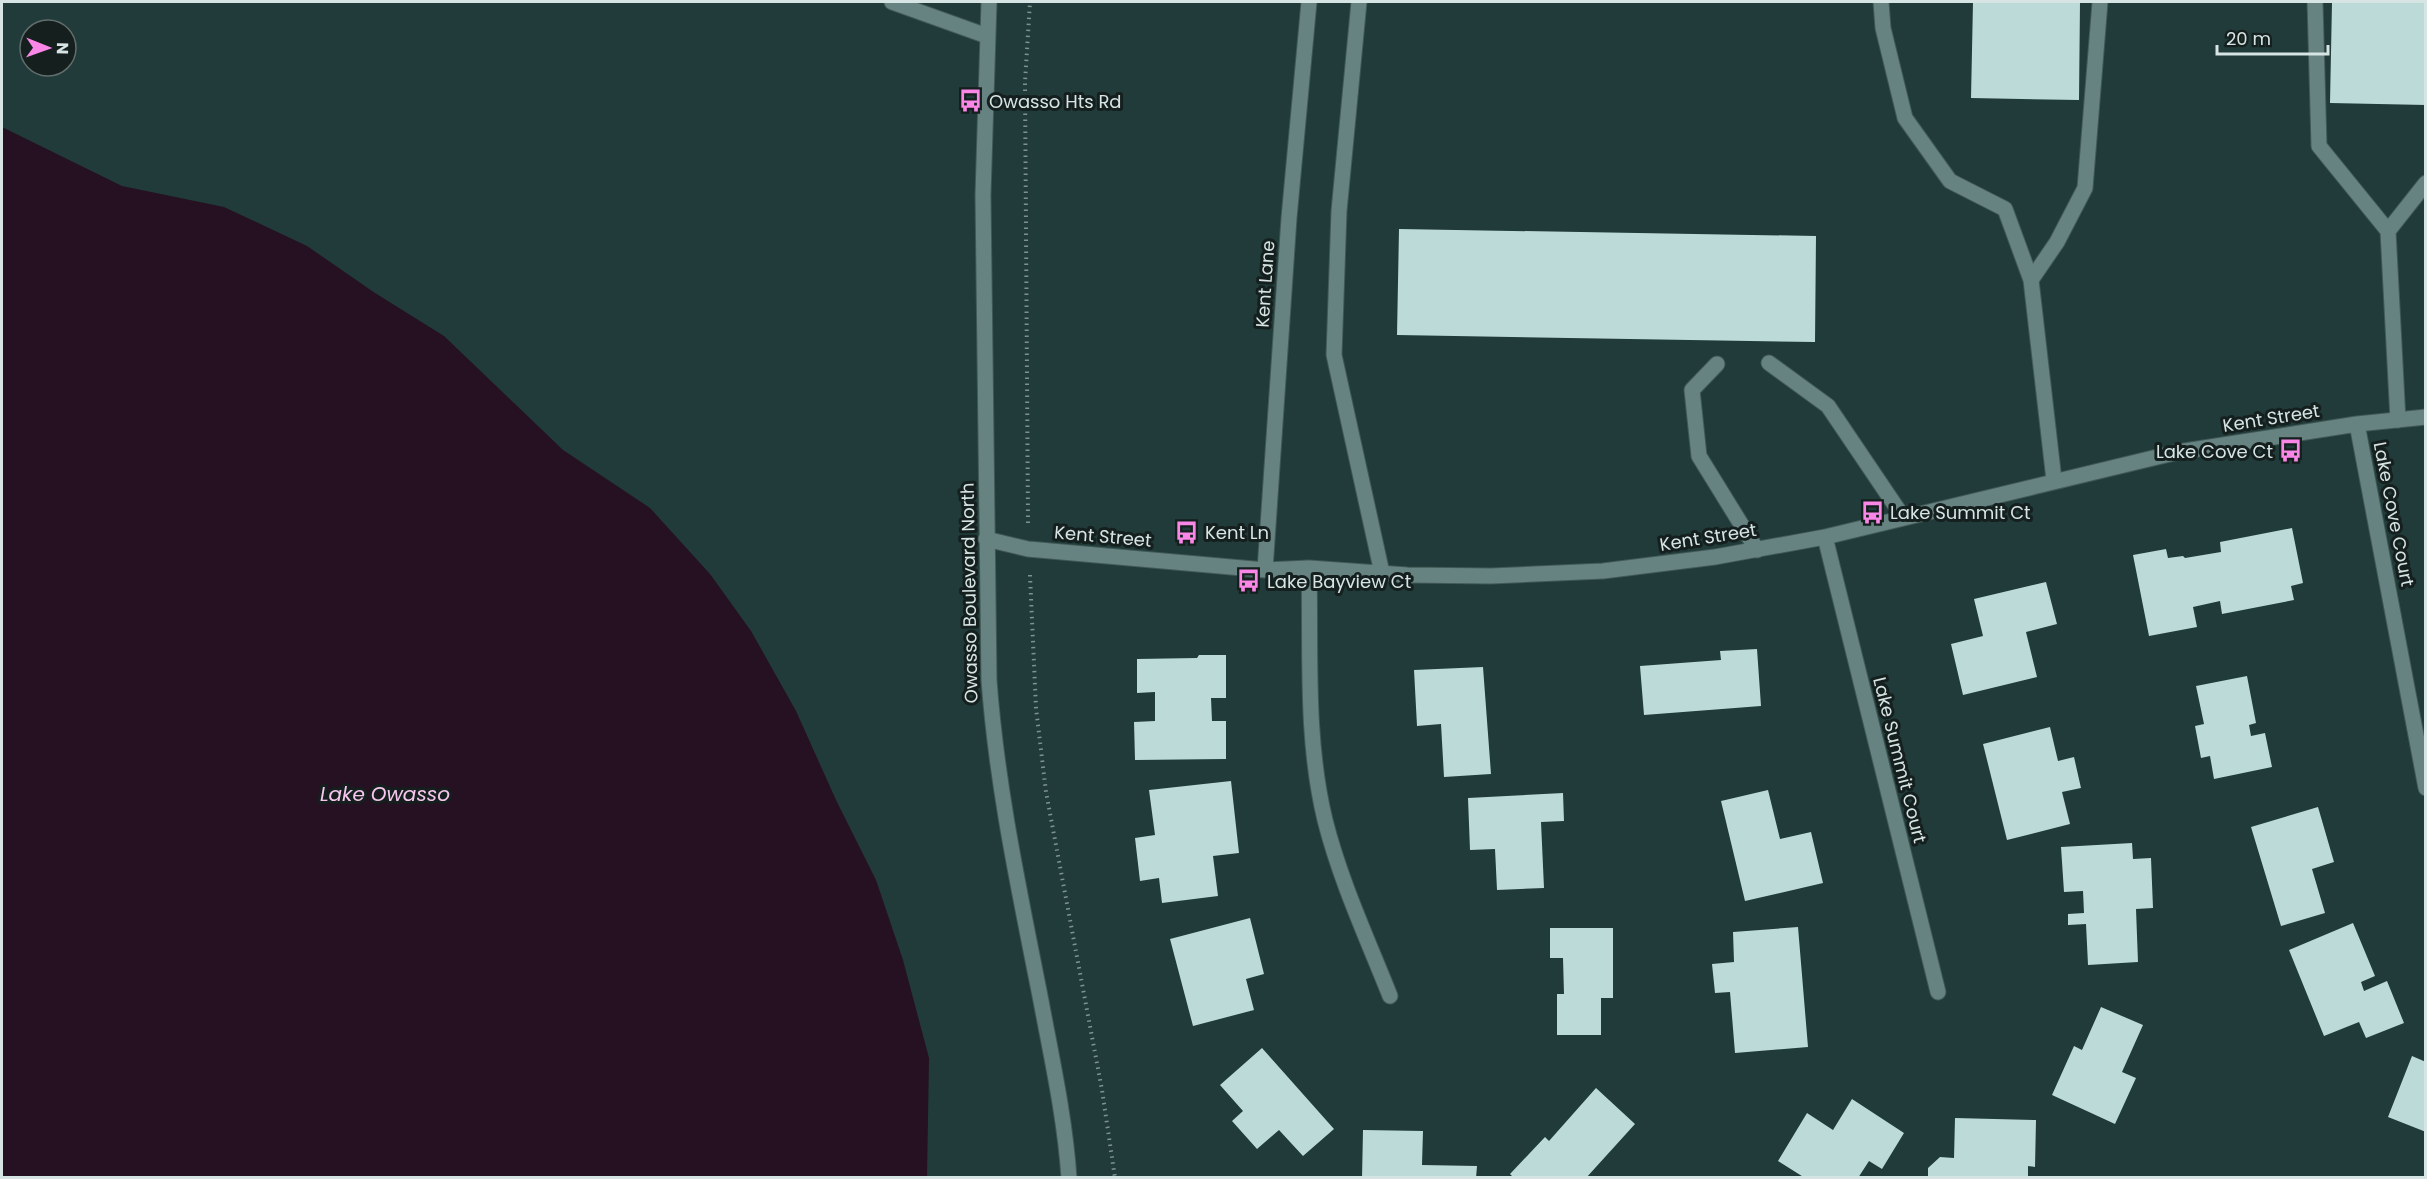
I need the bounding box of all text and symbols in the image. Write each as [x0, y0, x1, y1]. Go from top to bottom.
north arrow [18, 18, 78, 78]
scale bar [2217, 18, 2328, 56]
text: 20 m [2226, 26, 2271, 51]
text: N [51, 42, 74, 54]
bus stop icon: Owasso Hts Rd [958, 88, 984, 114]
place label: Owasso Hts Rd [989, 89, 1122, 114]
street label: Kent Lane [1249, 240, 1281, 328]
street label: Kent Street [2221, 398, 2321, 438]
bus stop icon: Lake Cove Ct [2278, 438, 2304, 464]
place label: Lake Cove Ct [2156, 439, 2273, 464]
street label: Lake Cove Court [2368, 440, 2420, 588]
street label: Owasso Boulevard North [955, 482, 983, 704]
bus stop icon: Lake Summit Ct [1859, 499, 1885, 525]
place label: Lake Summit Ct [1890, 500, 2031, 525]
street label: Kent Street [1658, 517, 1758, 557]
street label: Kent Street [1053, 519, 1153, 553]
bus stop icon: Kent Ln [1174, 519, 1200, 545]
place label: Kent Ln [1205, 520, 1269, 545]
bus stop icon: Lake Bayview Ct [1236, 568, 1262, 594]
place label: Lake Bayview Ct [1267, 569, 1411, 594]
street label: Lake Summit Court [1867, 674, 1933, 846]
water label: Lake Owasso [320, 780, 450, 808]

